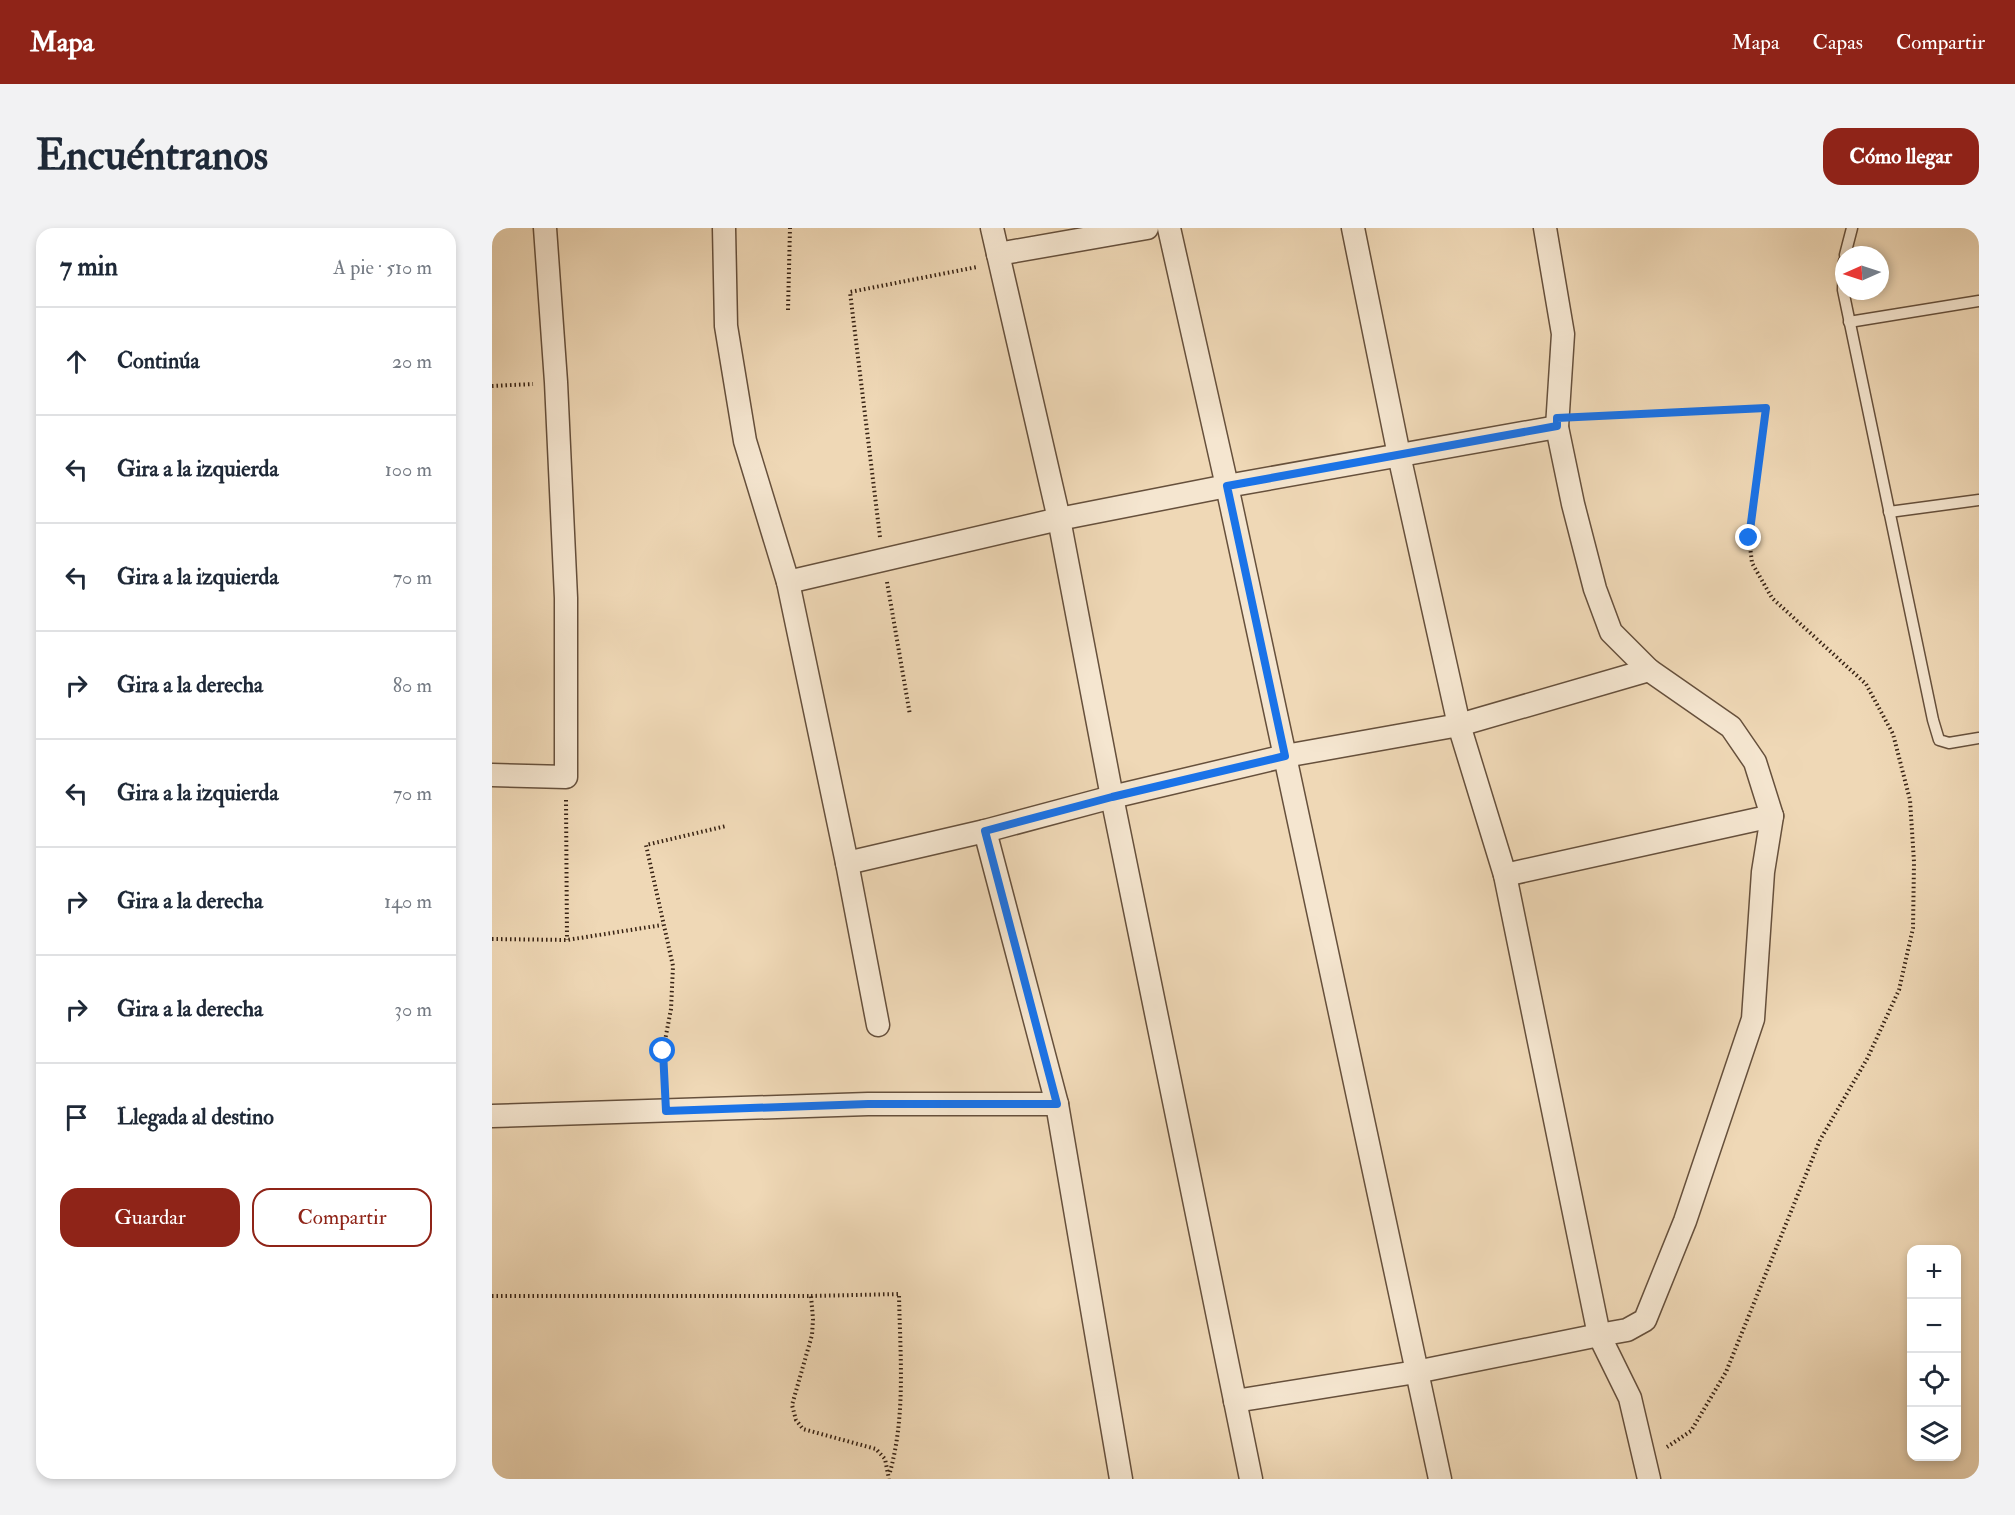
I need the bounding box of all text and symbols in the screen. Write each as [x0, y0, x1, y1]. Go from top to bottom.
text: Mapa [30, 25, 94, 60]
text: Mapa [1732, 29, 1780, 56]
text: Capas [1813, 29, 1863, 56]
text: Compartir [1896, 29, 1985, 56]
button: Cómo llegar [1823, 128, 1979, 185]
text: Encuéntranos [36, 130, 268, 182]
north arrow [1835, 246, 1889, 300]
text: 7 min [60, 251, 118, 283]
text: A pie · 510 m [333, 255, 432, 280]
icon: ahead [60, 345, 93, 378]
text: Continúa [117, 347, 200, 375]
text: 20 m [392, 349, 432, 374]
icon: left [60, 453, 93, 486]
text: Gira a la izquierda [117, 455, 278, 483]
text: 100 m [385, 457, 432, 482]
route end [1735, 524, 1761, 550]
icon: left [60, 561, 93, 594]
text: Gira a la izquierda [117, 563, 278, 591]
text: 70 m [393, 565, 432, 590]
icon: right [60, 669, 93, 702]
text: Gira a la derecha [117, 671, 263, 699]
text: 80 m [393, 673, 432, 698]
icon: left [60, 777, 93, 810]
text: Gira a la izquierda [117, 779, 278, 807]
text: 70 m [393, 781, 432, 806]
icon: right [60, 885, 93, 918]
text: Gira a la derecha [117, 887, 263, 915]
text: 140 m [384, 889, 432, 914]
icon: right [60, 993, 93, 1026]
text: Gira a la derecha [117, 995, 263, 1023]
text: 30 m [394, 997, 432, 1022]
route start [649, 1037, 675, 1063]
icon: arrive [60, 1101, 93, 1134]
text: Llegada al destino [117, 1103, 274, 1131]
button: Guardar [60, 1188, 240, 1247]
button: Compartir [252, 1188, 432, 1247]
map controls [1907, 1245, 1961, 1461]
button: + [1907, 1245, 1961, 1299]
button: − [1907, 1299, 1961, 1353]
button: locate [1907, 1353, 1961, 1407]
button: layers [1907, 1407, 1961, 1461]

